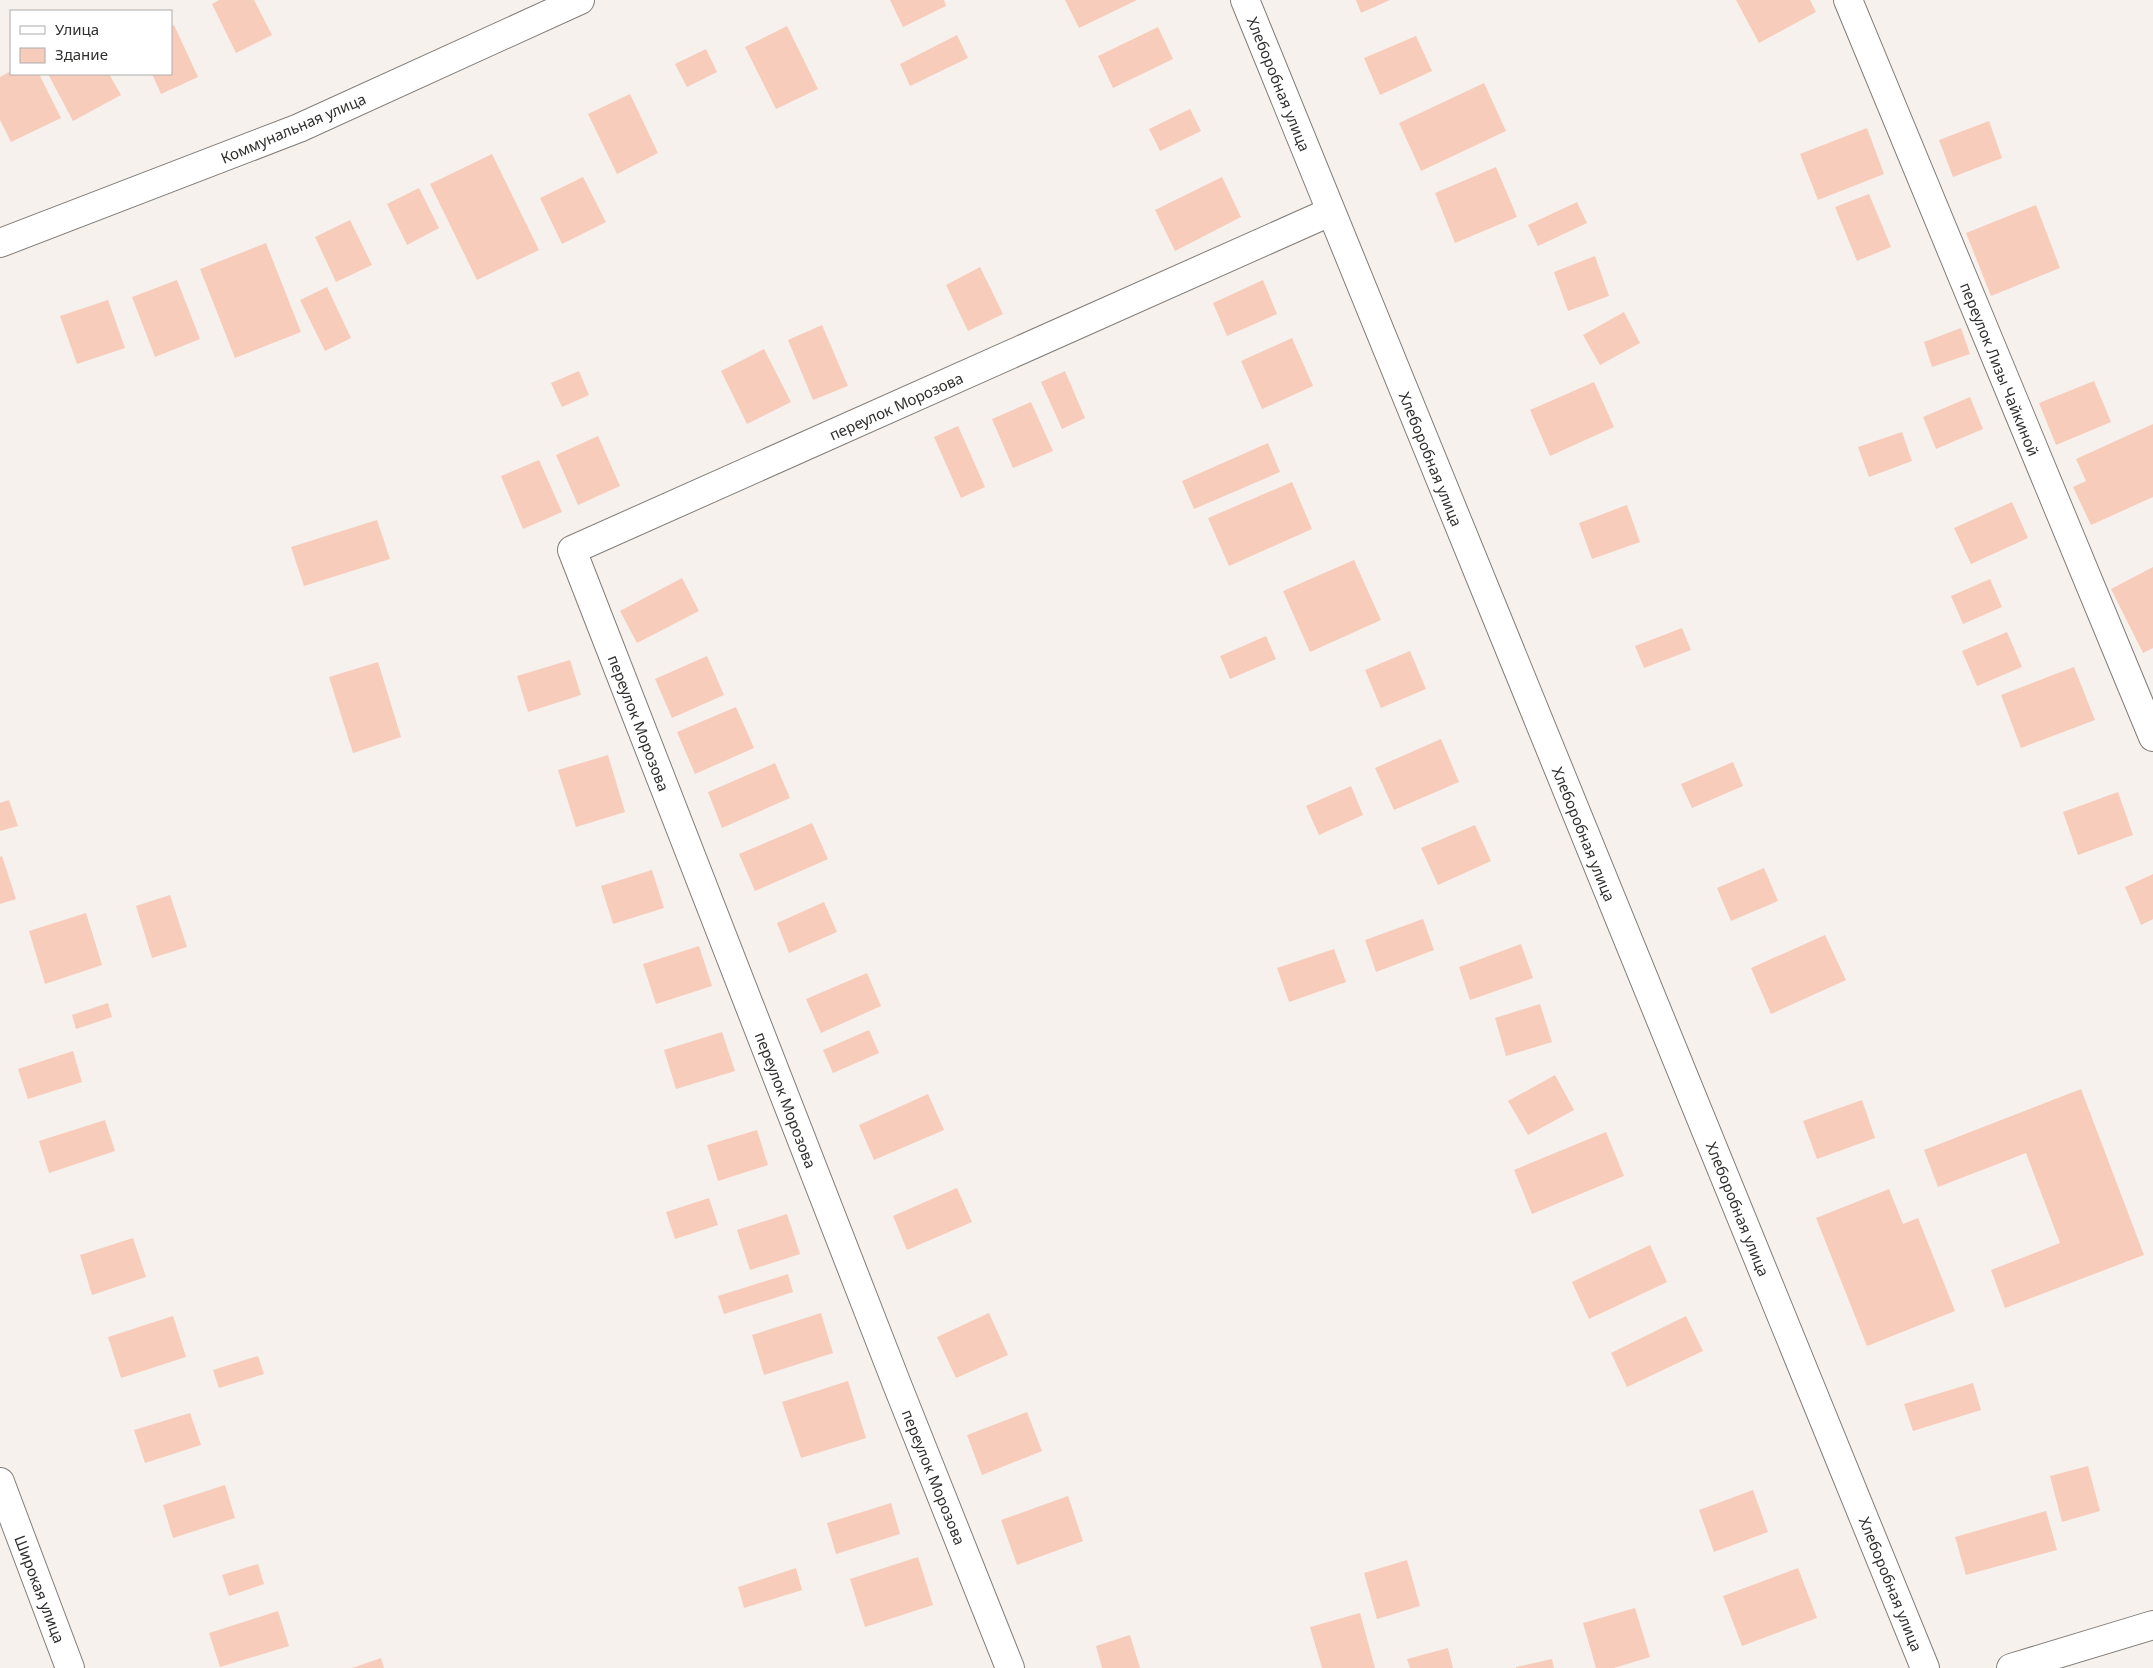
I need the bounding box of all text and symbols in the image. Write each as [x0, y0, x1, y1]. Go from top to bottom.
legend [10, 10, 172, 75]
street label: Хлеборобная улица [1243, 14, 1315, 154]
text: Улица [55, 19, 99, 39]
text: Здание [55, 44, 108, 64]
street label: Коммунальная улица [217, 88, 369, 168]
street label: переулок Лизы Чайкиной [1956, 279, 2044, 459]
street label: переулок Морозова [826, 368, 966, 444]
street label: Хлеборобная улица [1395, 389, 1467, 529]
street label: переулок Морозова [604, 652, 674, 794]
street label: Хлеборобная улица [1548, 764, 1620, 904]
street label: переулок Морозова [751, 1029, 821, 1171]
street label: Хлеборобная улица [1702, 1139, 1774, 1279]
street label: переулок Морозова [898, 1406, 970, 1548]
street label: Хлеборобная улица [1855, 1514, 1927, 1654]
street label: Широкая улица [10, 1532, 70, 1646]

